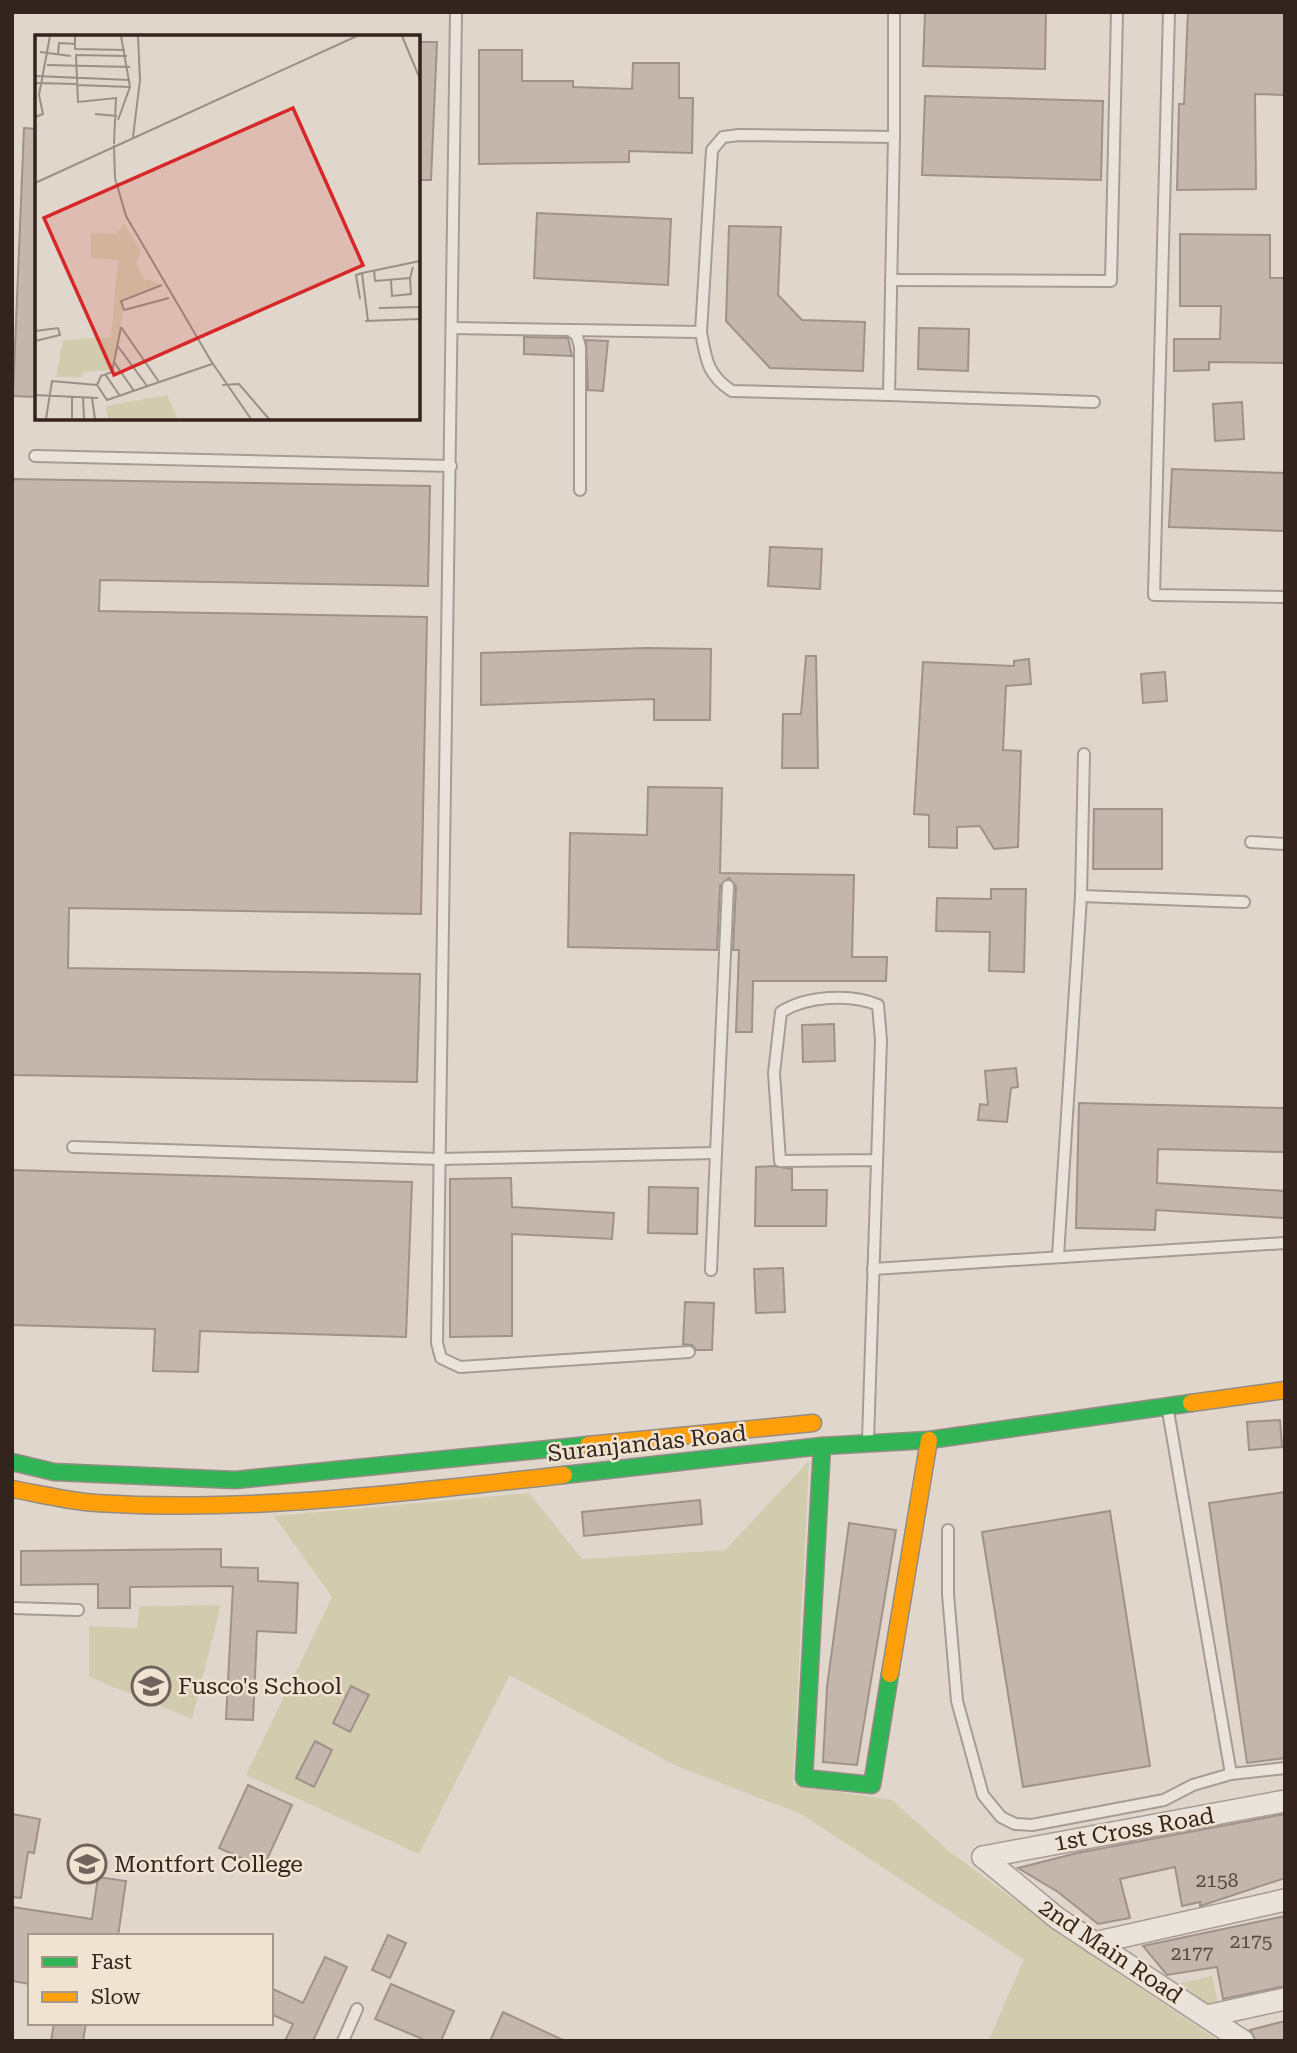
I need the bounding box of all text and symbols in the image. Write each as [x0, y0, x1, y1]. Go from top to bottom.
inset map [35, 35, 420, 420]
street label: Suranjandas Road [546, 1420, 748, 1467]
school or university icon: Fusco's School [130, 1665, 172, 1707]
place label: Fusco's School [178, 1673, 342, 1700]
street label: 1st Cross Road [1052, 1802, 1217, 1857]
school or university icon: Montfort College [66, 1843, 108, 1885]
place label: Montfort College [114, 1851, 303, 1878]
house number: 2158 [1196, 1869, 1238, 1892]
street label: 2nd Main Road [1034, 1894, 1188, 2009]
house number: 2175 [1230, 1930, 1272, 1953]
legend [28, 1934, 273, 2025]
house number: 2177 [1171, 1942, 1214, 1965]
text: Fast [91, 1950, 132, 1974]
text: Slow [91, 1985, 141, 2009]

